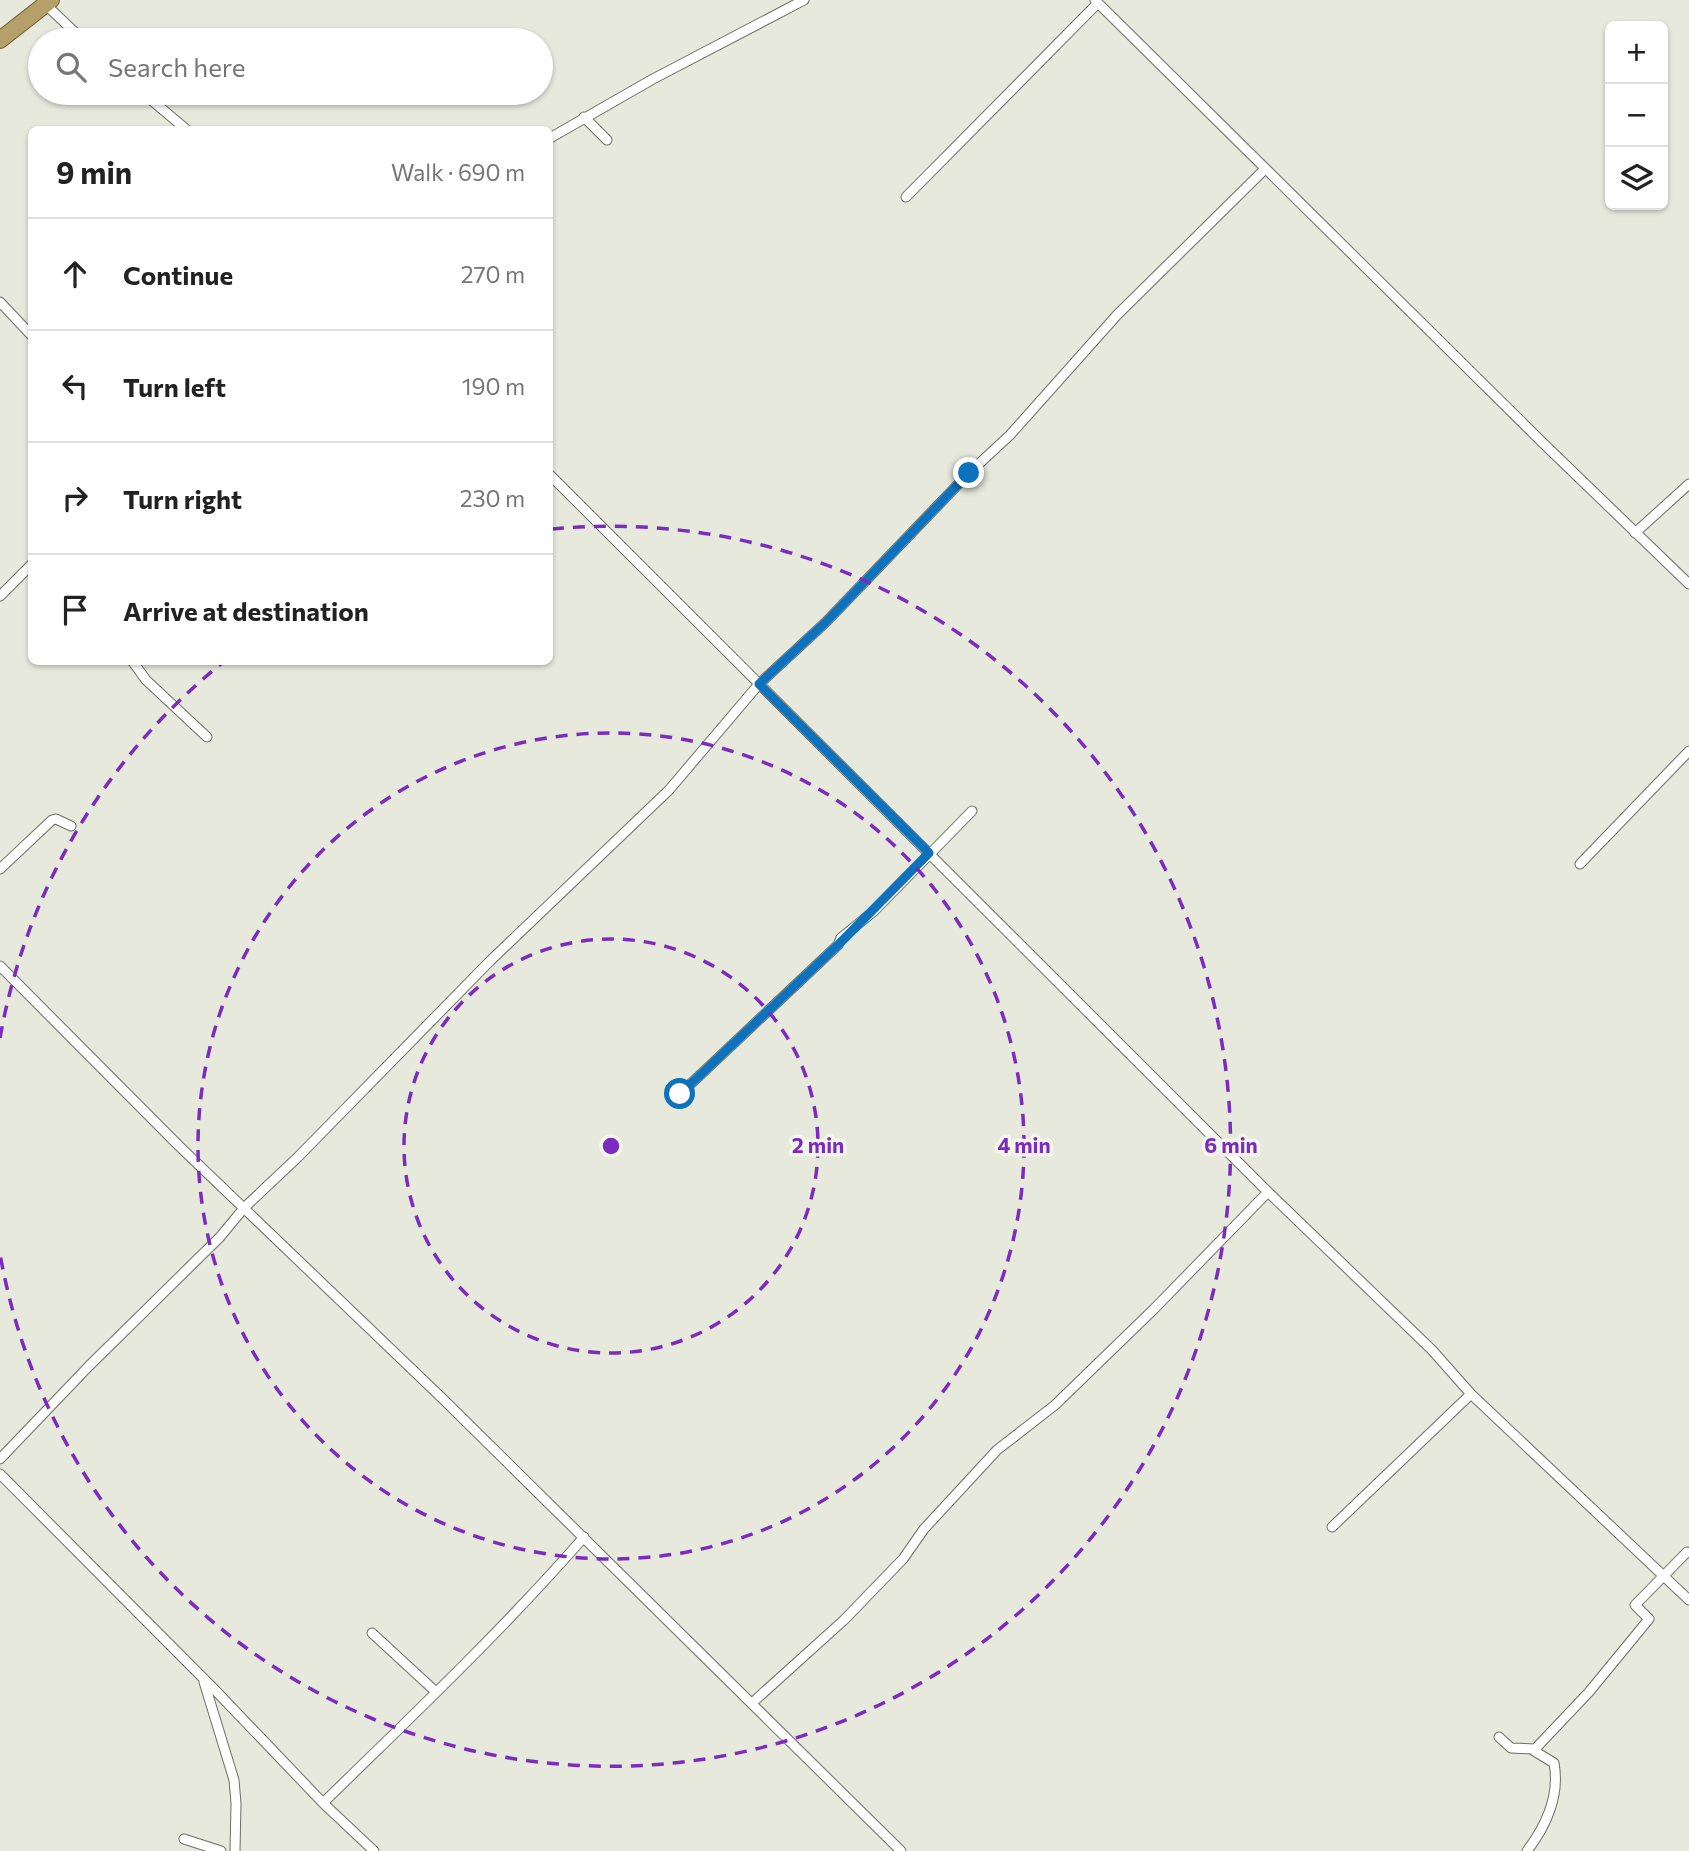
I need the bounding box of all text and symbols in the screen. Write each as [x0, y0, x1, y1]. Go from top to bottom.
map controls [1605, 21, 1668, 210]
button: + [1605, 21, 1668, 84]
search box [28, 28, 553, 105]
icon: search [52, 48, 90, 86]
text: Search here [108, 51, 246, 82]
button: − [1605, 84, 1668, 147]
button: layers [1605, 147, 1668, 210]
text: 9 min [56, 153, 132, 190]
text: Walk · 690 m [391, 158, 525, 186]
icon: ahead [56, 255, 94, 293]
text: Continue [123, 259, 233, 290]
text: 270 m [461, 260, 525, 288]
icon: left [56, 367, 94, 405]
text: Turn left [123, 371, 226, 402]
text: 190 m [462, 372, 525, 400]
route end [953, 457, 984, 488]
icon: right [56, 479, 94, 517]
text: Turn right [123, 483, 242, 514]
text: 230 m [460, 484, 525, 512]
icon: arrive [56, 591, 94, 629]
text: Arrive at destination [123, 595, 369, 626]
route start [664, 1078, 695, 1109]
text: 2 min [792, 1132, 844, 1157]
text: 4 min [997, 1132, 1051, 1157]
text: 6 min [1204, 1132, 1258, 1157]
centre of rings [599, 1134, 623, 1158]

